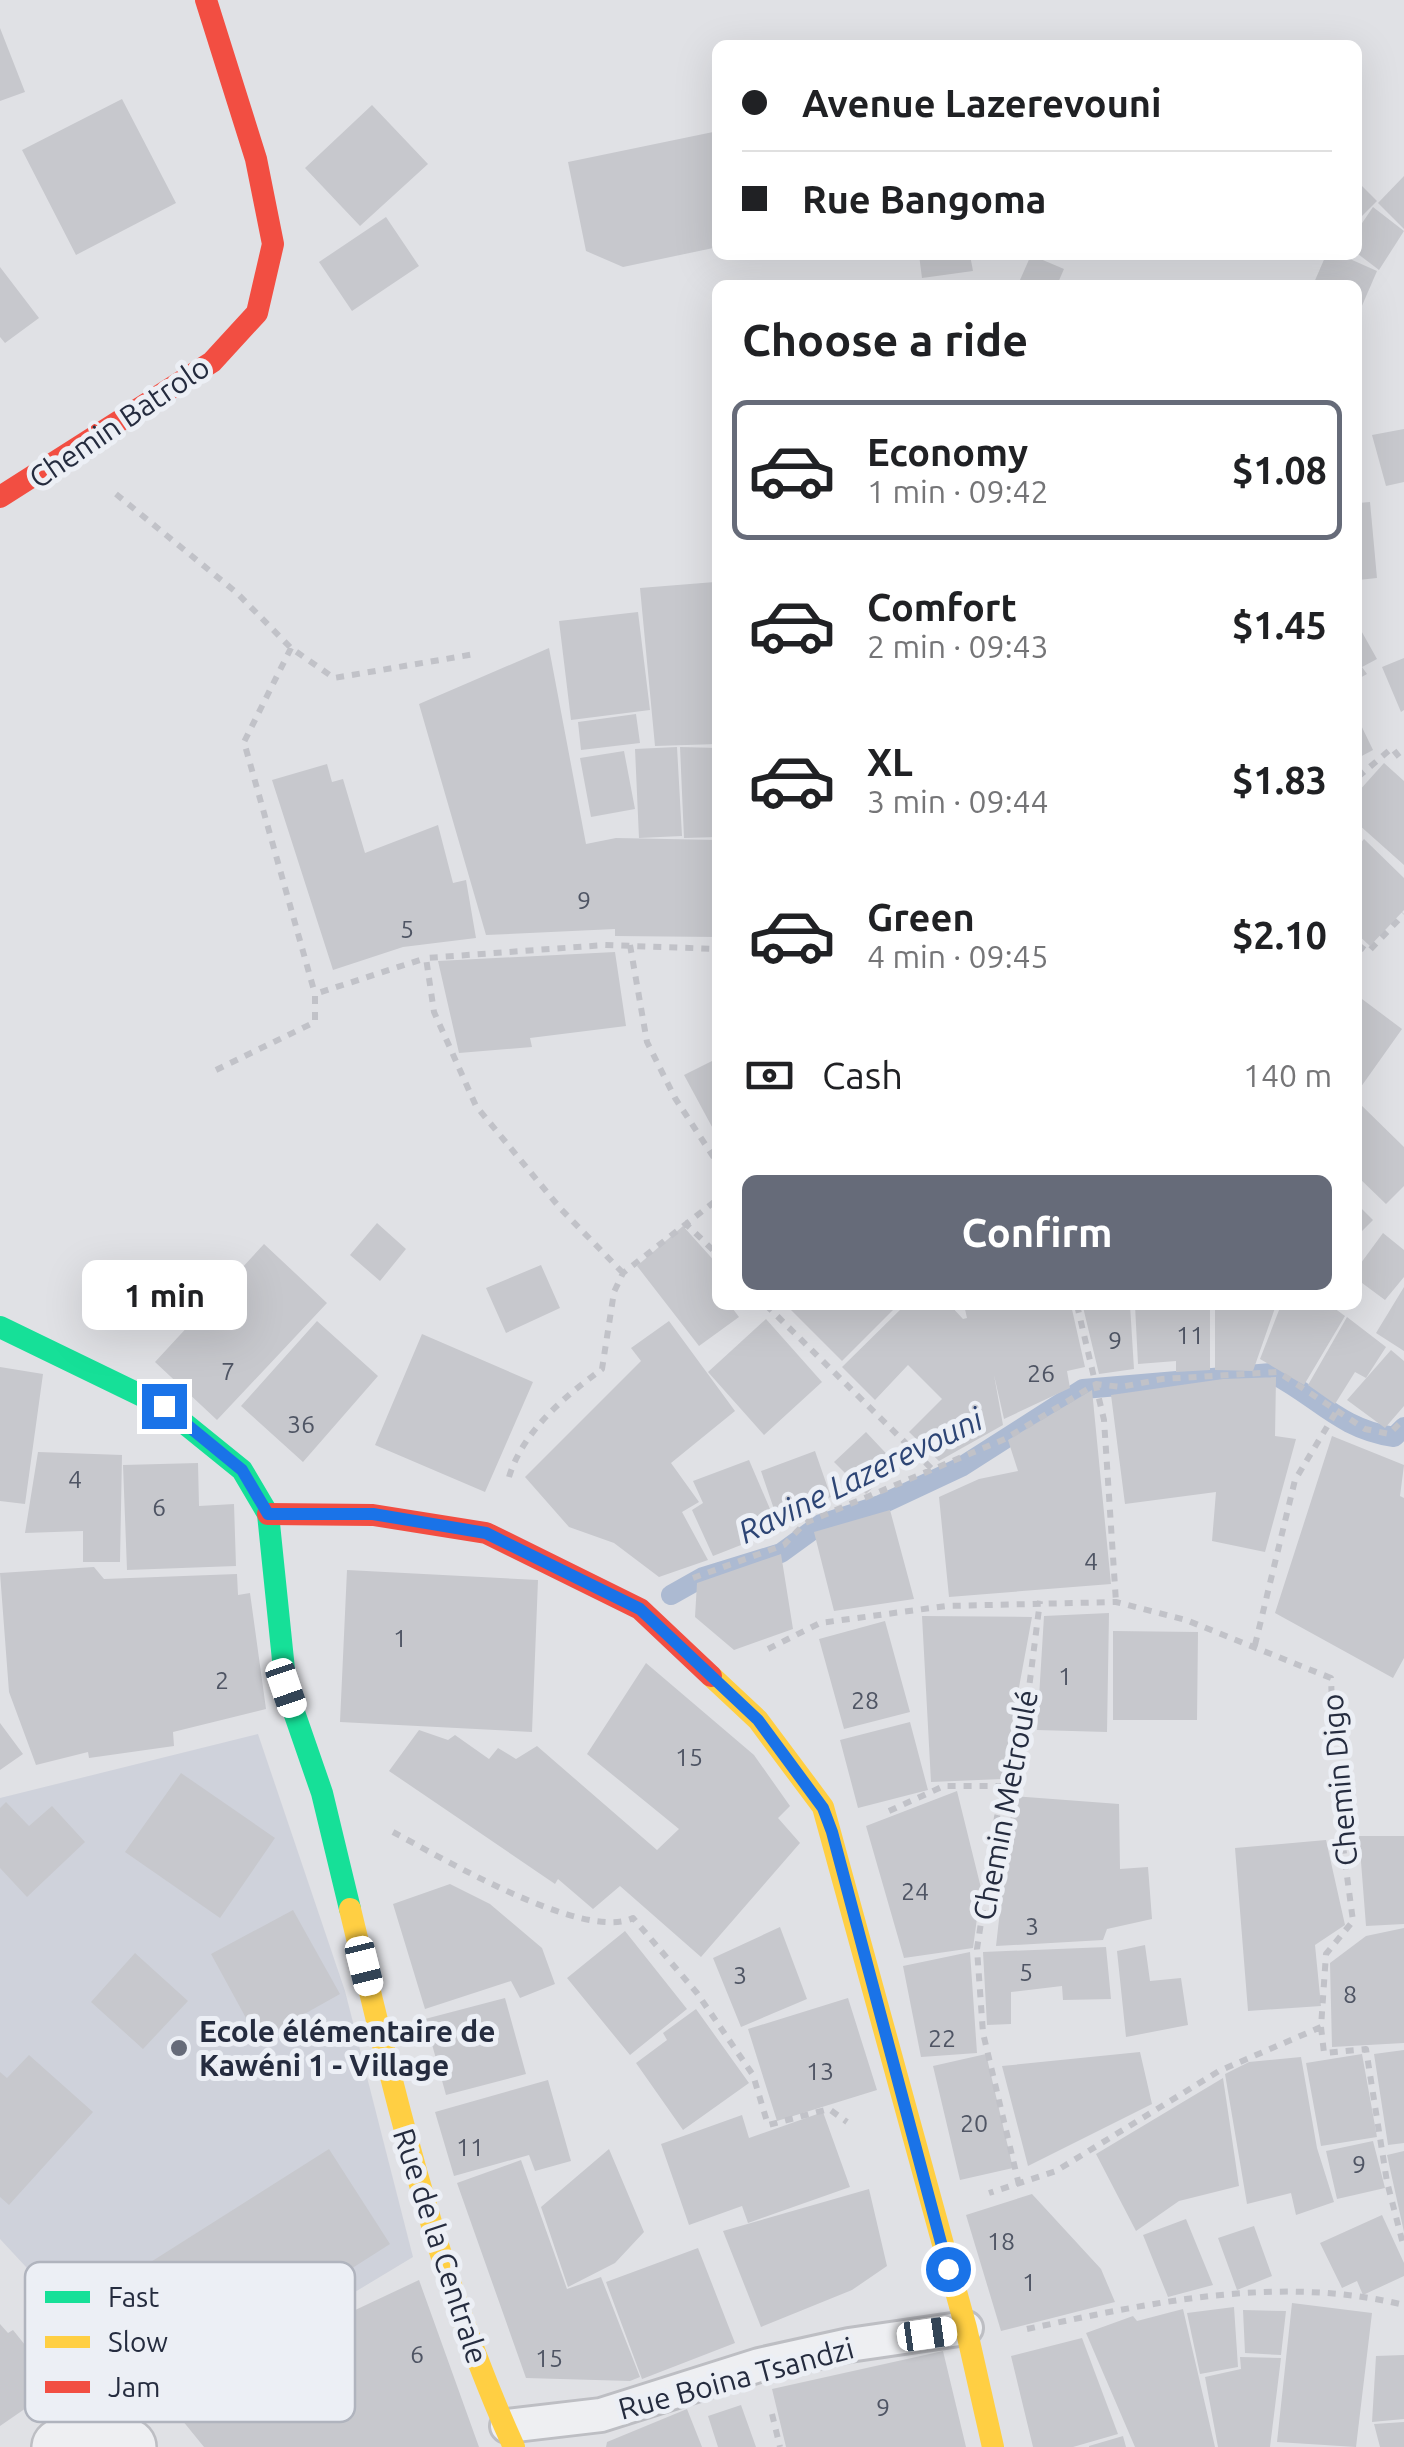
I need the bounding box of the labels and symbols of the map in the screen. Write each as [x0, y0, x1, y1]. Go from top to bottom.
street label: Chemin Batrolo [23, 349, 215, 495]
house number: 9 [577, 886, 591, 914]
house number: 5 [400, 915, 414, 943]
callout: 1 min [81, 1261, 246, 1331]
house number: 11 [1176, 1321, 1204, 1349]
house number: 9 [1108, 1326, 1122, 1354]
house number: 7 [221, 1357, 235, 1385]
house number: 26 [1027, 1359, 1055, 1387]
route end [142, 1384, 187, 1429]
water label: Ravine Lazerevouni [732, 1400, 989, 1550]
house number: 36 [287, 1410, 315, 1438]
house number: 4 [68, 1465, 82, 1493]
house number: 6 [152, 1493, 166, 1521]
house number: 4 [1084, 1547, 1098, 1575]
house number: 1 [393, 1624, 407, 1652]
car [262, 1655, 310, 1721]
house number: 1 [1058, 1662, 1072, 1690]
house number: 2 [215, 1666, 229, 1694]
house number: 28 [851, 1686, 879, 1714]
street label: Chemin Metroulé [966, 1687, 1044, 1923]
street label: Chemin Digo [1315, 1693, 1363, 1867]
house number: 15 [675, 1743, 703, 1771]
house number: 24 [901, 1877, 929, 1905]
house number: 3 [1025, 1912, 1039, 1940]
car [342, 1933, 386, 1999]
house number: 5 [1019, 1958, 1033, 1986]
house number: 3 [733, 1961, 747, 1989]
house number: 8 [1343, 1980, 1357, 2008]
place label: Ecole élémentaire de Kawéni 1 - Village [199, 2014, 495, 2082]
house number: 22 [928, 2024, 956, 2052]
marker: Ecole élémentaire de Kawéni 1 - Village [168, 2037, 190, 2059]
house number: 13 [806, 2057, 834, 2085]
house number: 20 [960, 2109, 988, 2137]
street label: Rue de la Centrale [387, 2124, 495, 2368]
house number: 11 [456, 2133, 484, 2161]
house number: 9 [1352, 2150, 1366, 2178]
house number: 18 [987, 2227, 1015, 2255]
route start [926, 2247, 971, 2292]
legend [25, 2262, 355, 2422]
house number: 1 [1022, 2268, 1036, 2296]
text: Fast [108, 2281, 159, 2312]
car [895, 2315, 959, 2353]
text: Slow [108, 2326, 168, 2357]
street label: Rue Boina Tsandzi [615, 2330, 857, 2426]
house number: 6 [410, 2340, 424, 2368]
house number: 15 [535, 2344, 563, 2372]
text: Jam [108, 2371, 160, 2402]
house number: 9 [876, 2393, 890, 2421]

